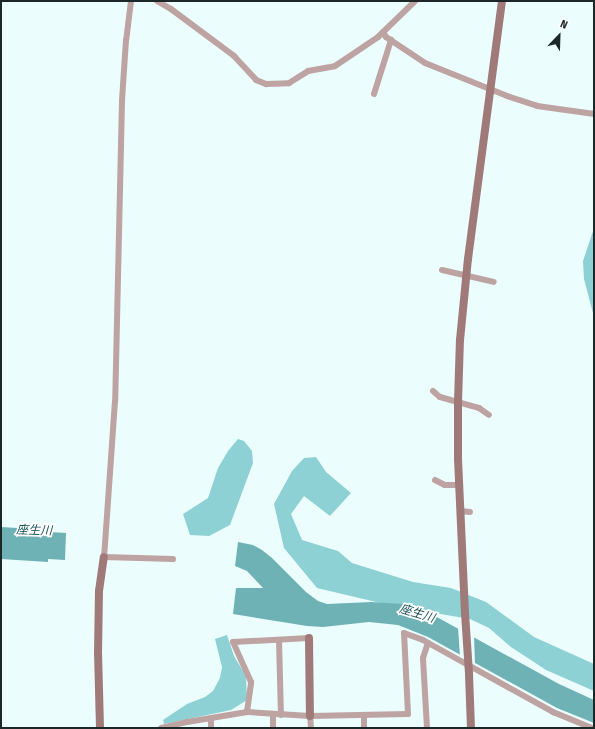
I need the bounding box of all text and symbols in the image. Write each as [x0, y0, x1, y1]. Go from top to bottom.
north arrow [539, 16, 579, 56]
text: N [558, 17, 569, 32]
water label: 座生川 [16, 523, 52, 539]
water label: 座生川 [398, 602, 436, 626]

